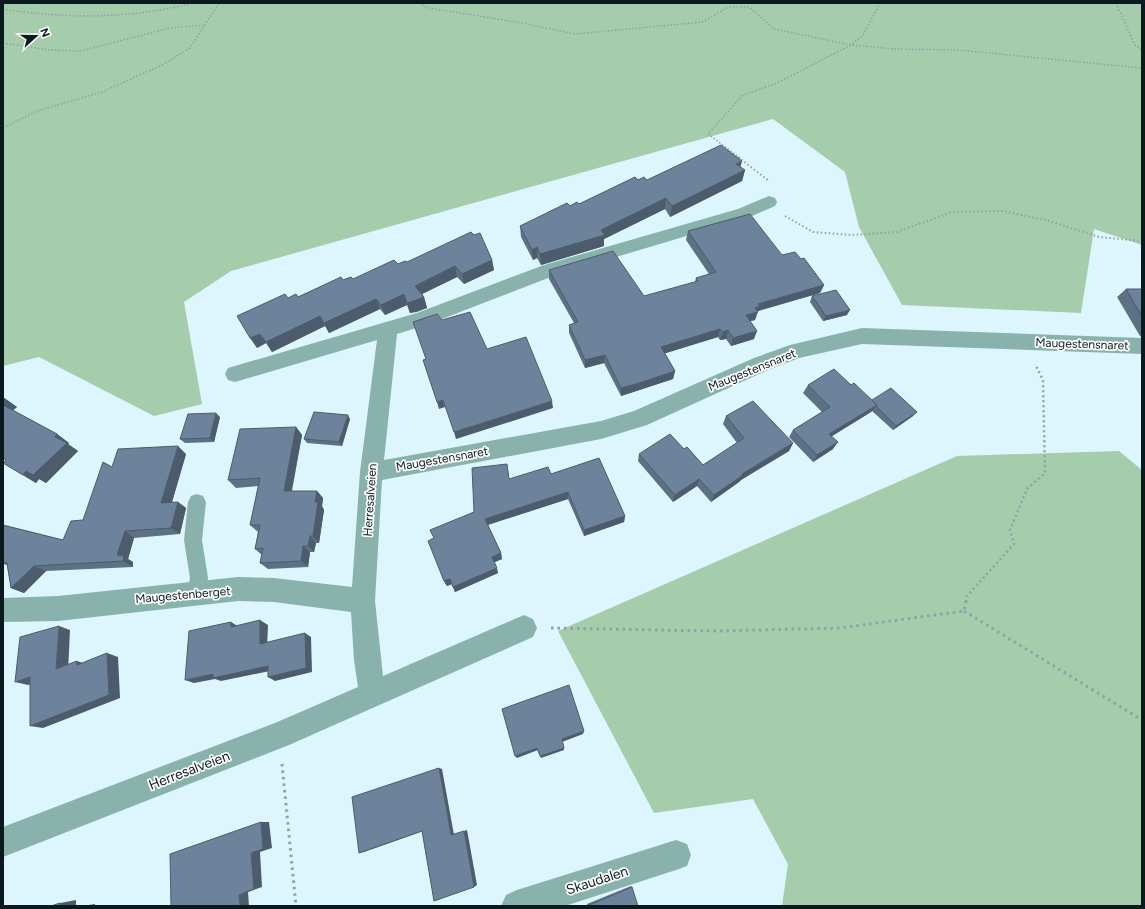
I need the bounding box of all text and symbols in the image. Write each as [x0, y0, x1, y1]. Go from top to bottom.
north arrow [16, 16, 56, 56]
text: N [37, 26, 52, 39]
street label: Maugestensnaret [1035, 335, 1129, 353]
street label: Maugestensnaret [706, 346, 798, 394]
street label: Maugestensnaret [395, 444, 490, 474]
street label: Herresalveien [360, 463, 380, 537]
street label: Maugestenberget [135, 584, 232, 606]
street label: Herresalveien [146, 747, 232, 794]
street label: Skaudalen [564, 862, 630, 898]

